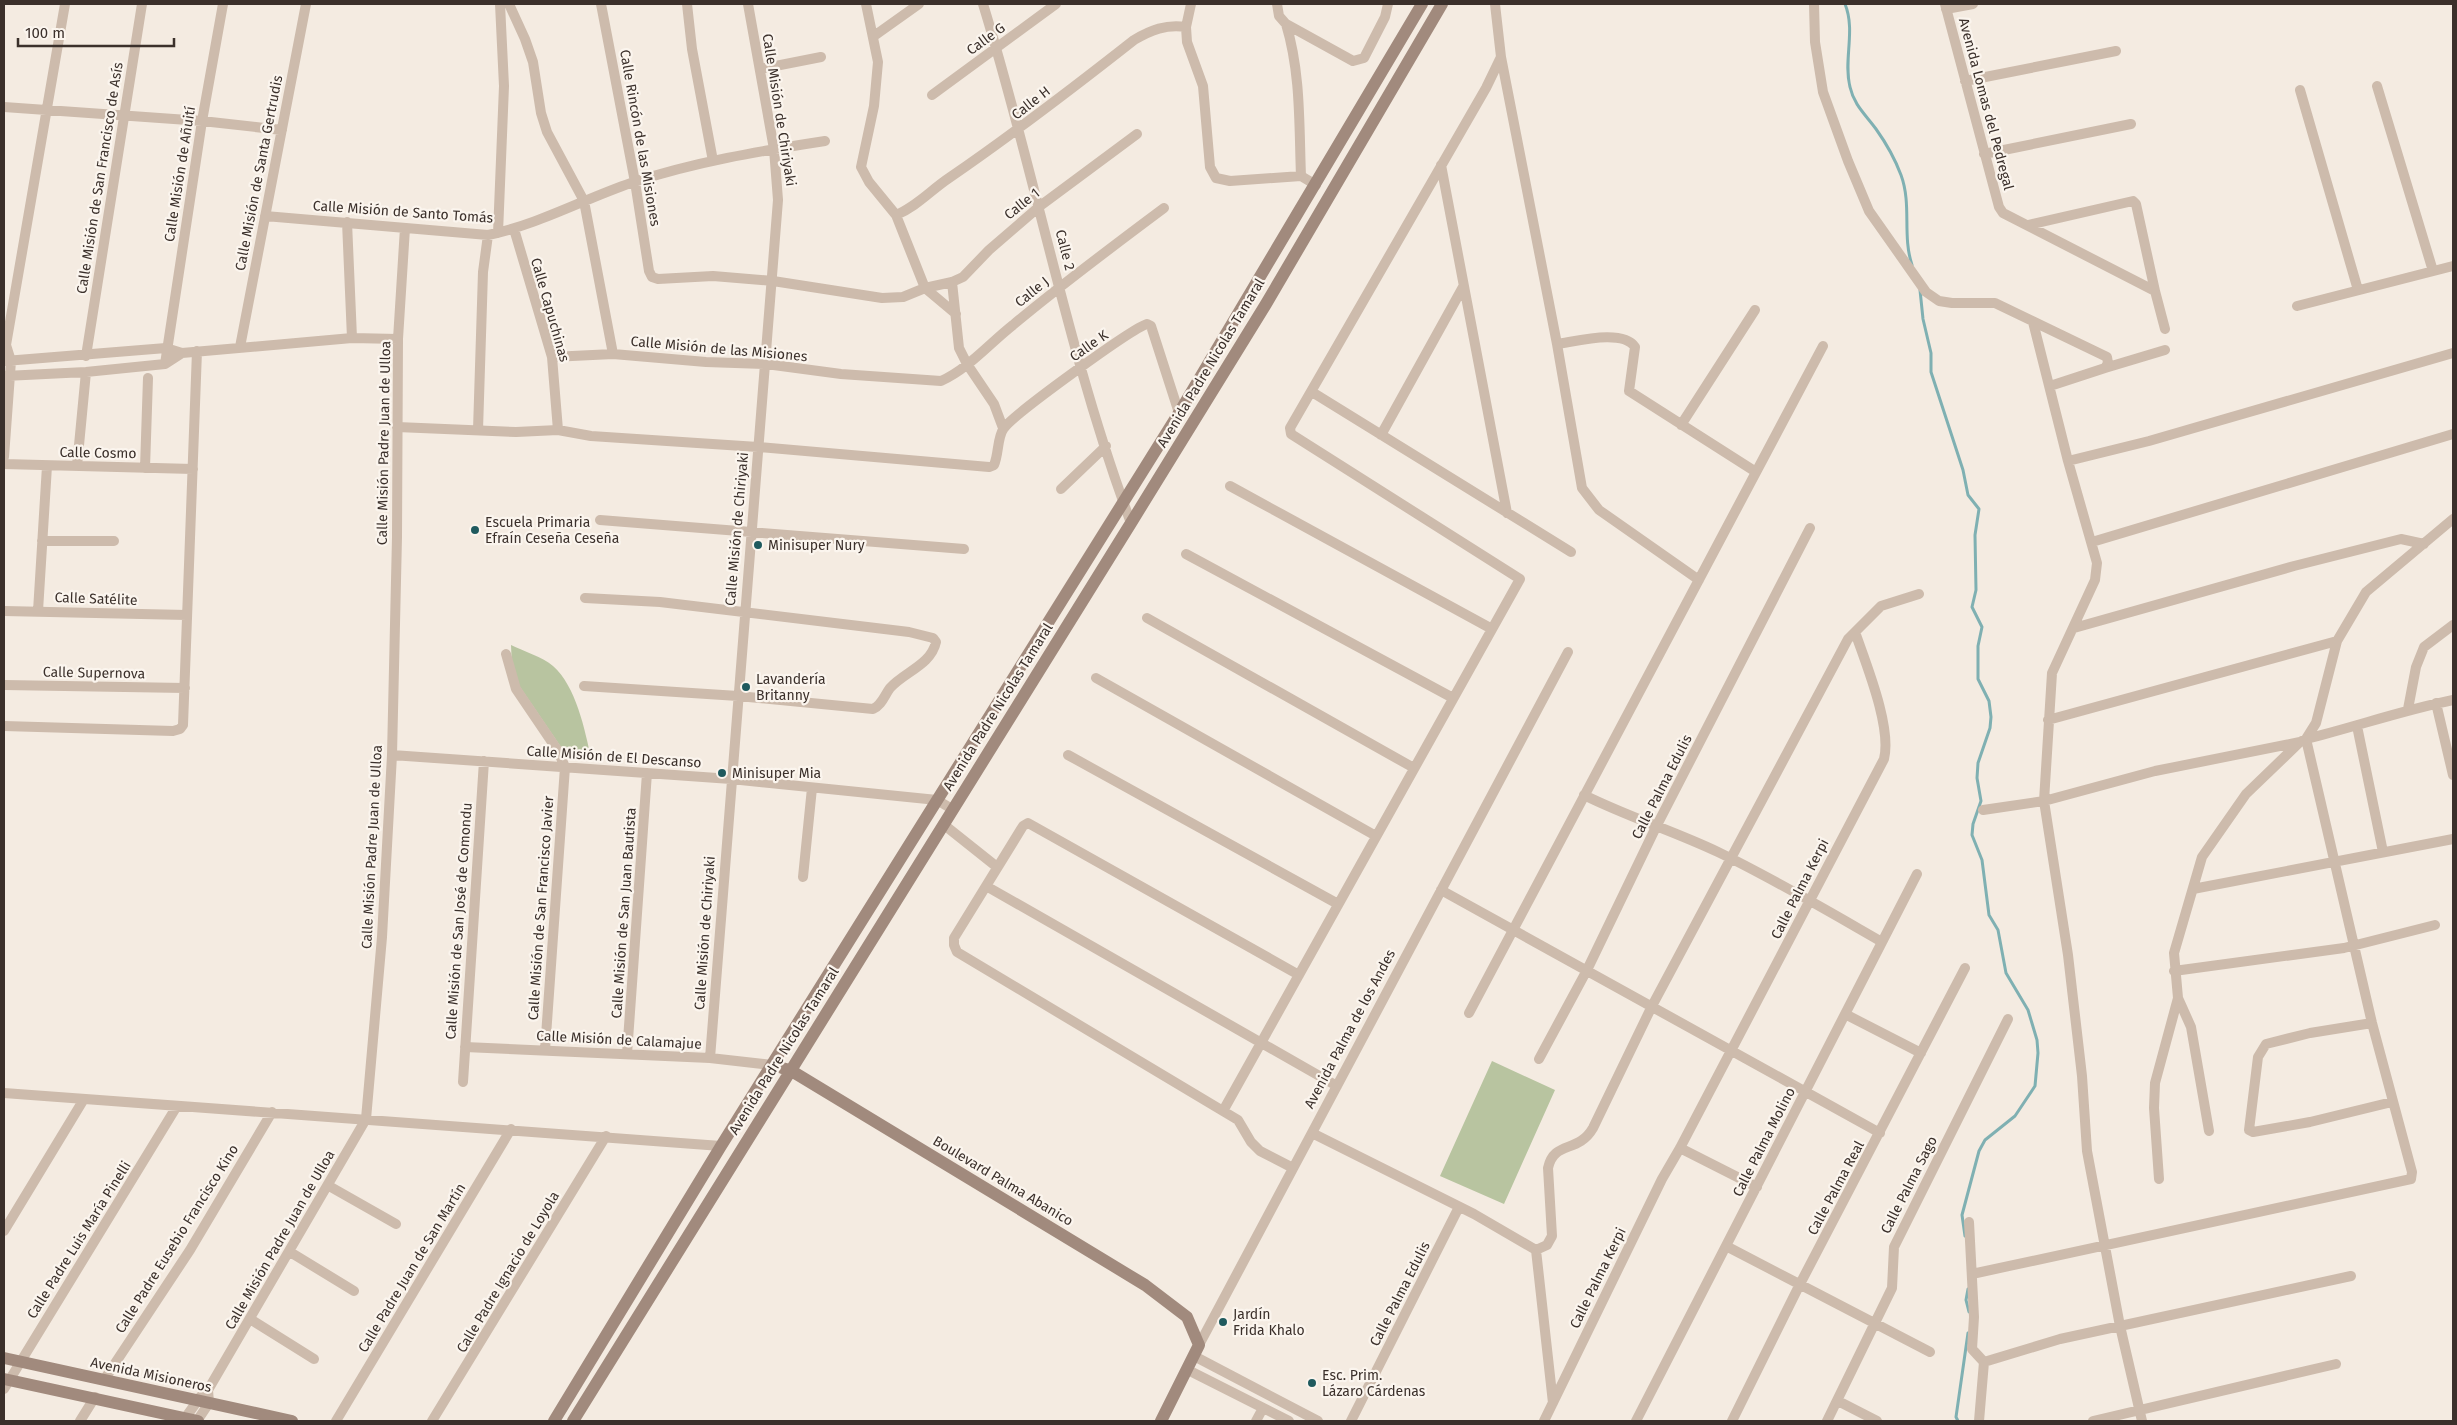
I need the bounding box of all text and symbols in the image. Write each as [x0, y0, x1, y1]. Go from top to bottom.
scale bar [18, 15, 174, 47]
street label: Avenida Lomas del Pedregal [1955, 16, 2017, 192]
street label: Calle G [963, 19, 1009, 59]
text: 100 m [25, 24, 65, 42]
street label: Calle Misión de Chiriyaki [759, 32, 799, 188]
street label: Calle Rincón de las Misiones [616, 48, 664, 228]
street label: Calle Misión de San Francisco de Asís [73, 61, 127, 295]
street label: Calle Misión de Santa Gertrudis [232, 73, 286, 272]
street label: Calle H [1008, 83, 1054, 123]
street label: Calle Misión de Añuití [161, 105, 199, 243]
street label: Calle 1 [1001, 185, 1043, 223]
street label: Calle Misión de Santo Tomás [312, 197, 494, 227]
street label: Calle 2 [1052, 228, 1078, 272]
street label: Calle Capuchinas [527, 256, 573, 364]
street label: Calle J [1012, 273, 1052, 311]
street label: Avenida Padre Nicolas Tamaral [1154, 275, 1268, 451]
street label: Calle K [1067, 326, 1112, 365]
street label: Calle Misión de las Misiones [630, 333, 809, 365]
street label: Calle Misión Padre Juan de Ulloa [374, 341, 394, 545]
street label: Calle Cosmo [59, 444, 137, 462]
street label: Calle Misión de Chiriyaki [722, 451, 752, 607]
place label: Escuela Primaria Efraín Ceseña Ceseña [485, 514, 619, 547]
marker: Escuela Primaria Efraín Ceseña Ceseña [469, 524, 481, 536]
place label: Minisuper Nury [768, 537, 865, 554]
marker: Minisuper Nury [752, 539, 764, 551]
street label: Calle Satélite [54, 589, 138, 609]
street label: Avenida Padre Nicolas Tamaral [939, 620, 1057, 794]
street label: Calle Supernova [43, 664, 145, 682]
place label: Lavandería Britanny [756, 671, 826, 704]
marker: Lavandería Britanny [740, 681, 752, 693]
street label: Calle Palma Edulis [1628, 731, 1696, 842]
street label: Calle Misión de El Descanso [526, 742, 702, 772]
street label: Calle Misión Padre Juan de Ulloa [358, 744, 386, 950]
place label: Minisuper Mia [732, 765, 821, 782]
marker: Minisuper Mia [716, 767, 728, 779]
street label: Calle Misión de San Francisco Javier [525, 795, 557, 1021]
street label: Calle Misión de San José de Comondu [442, 802, 476, 1040]
street label: Calle Misión de San Juan Bautista [608, 807, 640, 1019]
street label: Calle Palma Kerpi [1767, 836, 1833, 942]
street label: Calle Misión de Chiriyaki [691, 855, 719, 1011]
street label: Avenida Palma de los Andes [1301, 946, 1399, 1111]
street label: Avenida Padre Nicolas Tamaral [725, 964, 843, 1138]
street label: Calle Misión de Calamajue [536, 1027, 702, 1053]
street label: Calle Palma Molino [1729, 1084, 1799, 1200]
street label: Boulevard Palma Abanico [930, 1132, 1076, 1230]
street label: Calle Palma Sago [1877, 1133, 1941, 1237]
street label: Calle Palma Real [1804, 1138, 1868, 1238]
street label: Calle Padre Eusebio Francisco Kino [112, 1142, 242, 1336]
street label: Calle Misión Padre Juan de Ulloa [222, 1147, 338, 1333]
street label: Calle Padre Luis María Pinelli [23, 1158, 135, 1322]
street label: Calle Padre Juan de San Martín [355, 1180, 469, 1356]
street label: Calle Padre Ignacio de Loyola [453, 1188, 563, 1356]
street label: Calle Palma Kerpi [1566, 1225, 1630, 1331]
street label: Calle Palma Edulis [1366, 1238, 1434, 1349]
place label: Jardín Frida Khalo [1233, 1306, 1305, 1339]
marker: Jardín Frida Khalo [1217, 1316, 1229, 1328]
street label: Avenida Misioneros [89, 1354, 214, 1396]
place label: Esc. Prim. Lázaro Cárdenas [1322, 1367, 1426, 1400]
marker: Esc. Prim. Lázaro Cárdenas [1306, 1377, 1318, 1389]

